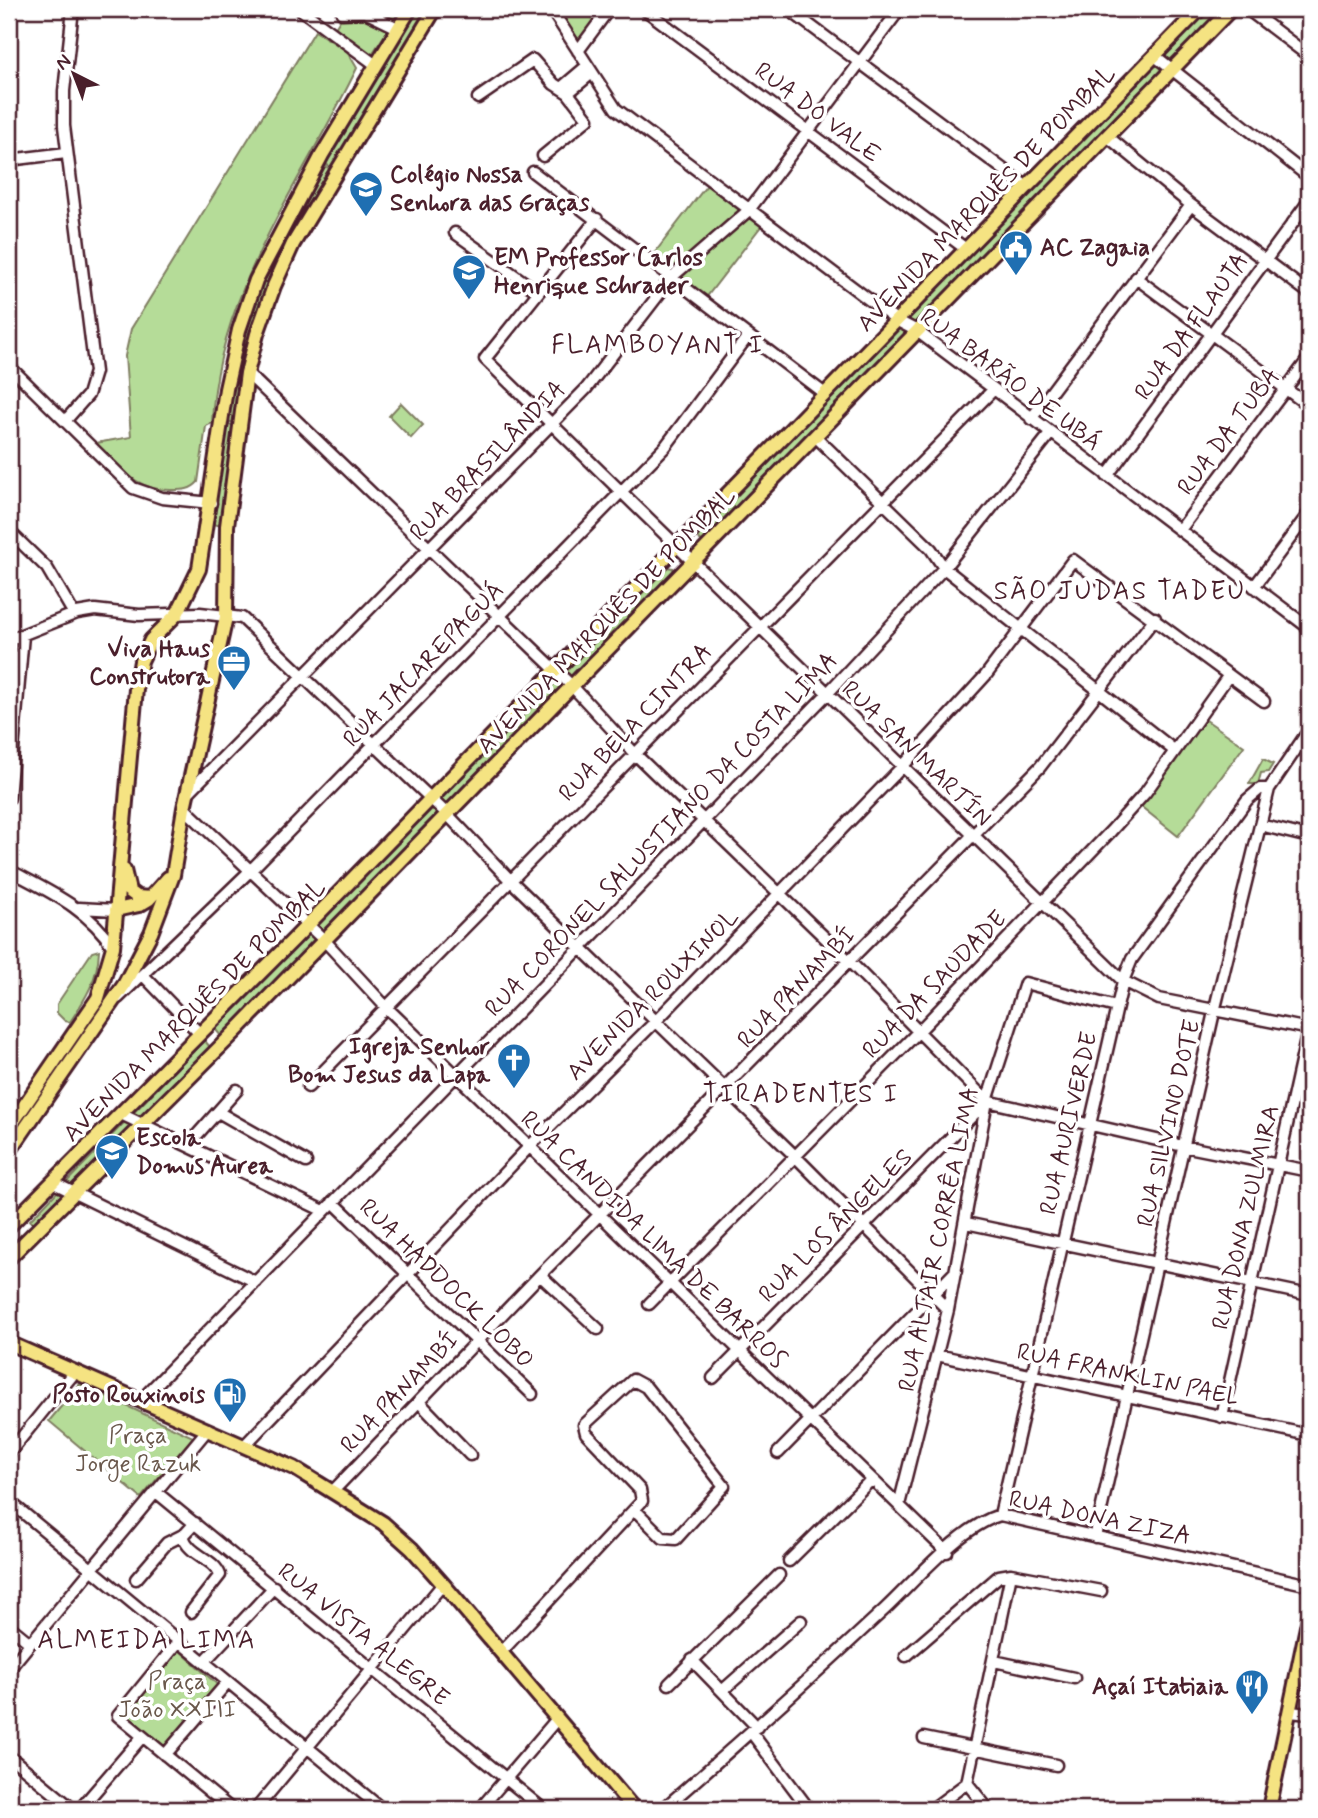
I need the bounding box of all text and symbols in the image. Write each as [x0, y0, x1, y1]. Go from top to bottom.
north arrow [38, 38, 108, 108]
text: N [51, 49, 77, 76]
street label: RUA DO VALE [748, 56, 886, 171]
street label: AVENIDA MARQUÊS DE POMBAL [851, 59, 1123, 339]
place label: Colégio Nossa Senhora das Graças [390, 160, 590, 219]
school or university icon: Colégio Nossa Senhora das Graças [347, 169, 385, 218]
public building icon: AC Zagaia [997, 228, 1035, 277]
place label: AC Zagaia [1040, 233, 1150, 267]
place label: EM Professor Carlos Henrique Schrader [494, 243, 703, 302]
street label: RUA DA FLAUTA [1128, 247, 1256, 407]
school or university icon: EM Professor Carlos Henrique Schrader [450, 252, 488, 301]
street label: RUA BARÃO DE UBÁ [913, 301, 1108, 459]
district label: FLAMBOYANT I [551, 329, 765, 363]
street label: RUA DA TUBA [1171, 362, 1287, 502]
street label: RUA BRASILÂNDIA [403, 374, 573, 548]
street label: AVENIDA MARQUÊS DE POMBAL [471, 481, 743, 761]
street label: RUA JACAREPAGUÁ [336, 575, 511, 755]
district label: SÃO JUDAS TADEU [994, 575, 1246, 609]
place label: Viva Haus Construtora [89, 634, 211, 693]
street label: RUA BELA CINTRA [552, 637, 720, 809]
office icon: Viva Haus Construtora [215, 643, 253, 692]
street label: RUA CORONEL SALUSTIANO DA COSTA LIMA [479, 646, 845, 1024]
street label: RUA SAN MARTÍN [834, 674, 998, 834]
street label: AVENIDA MARQUÊS DE POMBAL [57, 873, 333, 1149]
street label: AVENIDA ROUXINOL [560, 902, 746, 1088]
street label: RUA DA SAUDADE [856, 904, 1014, 1066]
street label: RUA PANAMBÍ [730, 920, 863, 1056]
street label: RUA SILVINO DOTE [1131, 1017, 1208, 1230]
street label: RUA AURIVERDE [1033, 1029, 1106, 1218]
place label: Igreja Senhor Bom Jesus da Lapa [288, 1032, 491, 1091]
church icon: Igreja Senhor Bom Jesus da Lapa [495, 1041, 533, 1090]
district label: TIRADENTES I [703, 1078, 899, 1112]
street label: RUA ALTAIR CORRÊA LIMA [892, 1084, 987, 1395]
street label: RUA DONA ZULMIRA [1206, 1102, 1287, 1333]
street label: RUA CANDIDA LIMA DE BARROS [513, 1104, 793, 1376]
place label: Escola Domus Aurea [136, 1123, 273, 1182]
school or university icon: Escola Domus Aurea [93, 1132, 131, 1181]
street label: RUA LOS ÂNGELES [752, 1142, 920, 1310]
street label: RUA HADDOCK LOBO [352, 1193, 540, 1376]
street label: RUA PANAMBÍ [333, 1325, 466, 1461]
street label: RUA FRANKLIN PAEL [1014, 1337, 1241, 1414]
fuel station icon: Posto Rouxinois [211, 1375, 249, 1424]
place label: Posto Rouxinois [52, 1380, 205, 1411]
park label: Praça Jorge Razuk [75, 1421, 201, 1482]
street label: RUA DONA ZIZA [1006, 1484, 1194, 1553]
street label: RUA VISTA ALEGRE [271, 1556, 455, 1714]
district label: ALMEIDA LIMA [37, 1624, 257, 1658]
park label: Praça João XXIII [118, 1667, 236, 1726]
restaurant icon: Açaí Itatiaia [1233, 1667, 1271, 1716]
place label: Açaí Itatiaia [1092, 1672, 1229, 1703]

